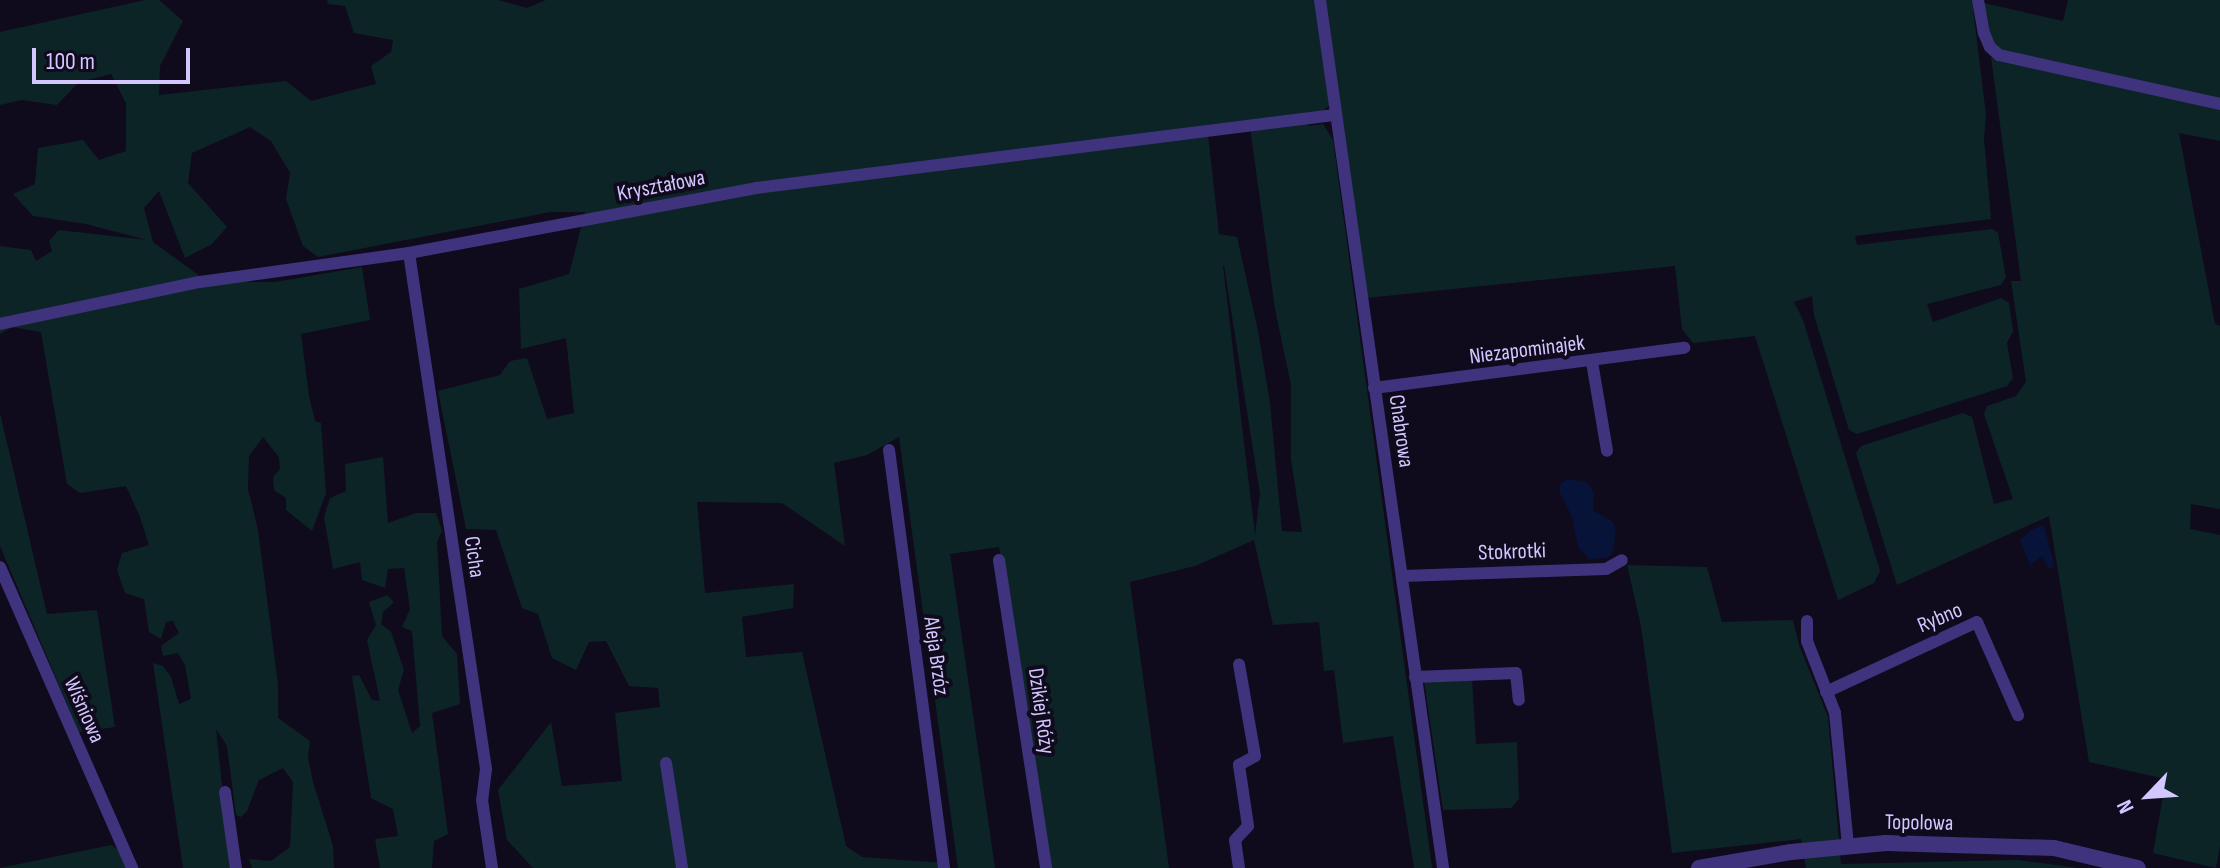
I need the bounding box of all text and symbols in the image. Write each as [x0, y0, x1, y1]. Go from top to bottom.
scale bar [36, 32, 194, 82]
text: 100 m [46, 47, 95, 76]
street label: Kryształowa [615, 165, 707, 207]
street label: Niezapominajek [1468, 330, 1586, 370]
street label: Chabrowa [1383, 393, 1419, 469]
street label: Cicha [458, 535, 490, 579]
street label: Stokrotki [1478, 538, 1546, 566]
street label: Rybno [1914, 597, 1966, 639]
street label: Aleja Brzóz [917, 615, 955, 697]
street label: Dzikiej Róży [1022, 666, 1060, 756]
street label: Wiśniowa [58, 673, 110, 747]
north arrow [2108, 756, 2188, 836]
text: N [2111, 795, 2141, 817]
street label: Topolowa [1885, 809, 1953, 837]

